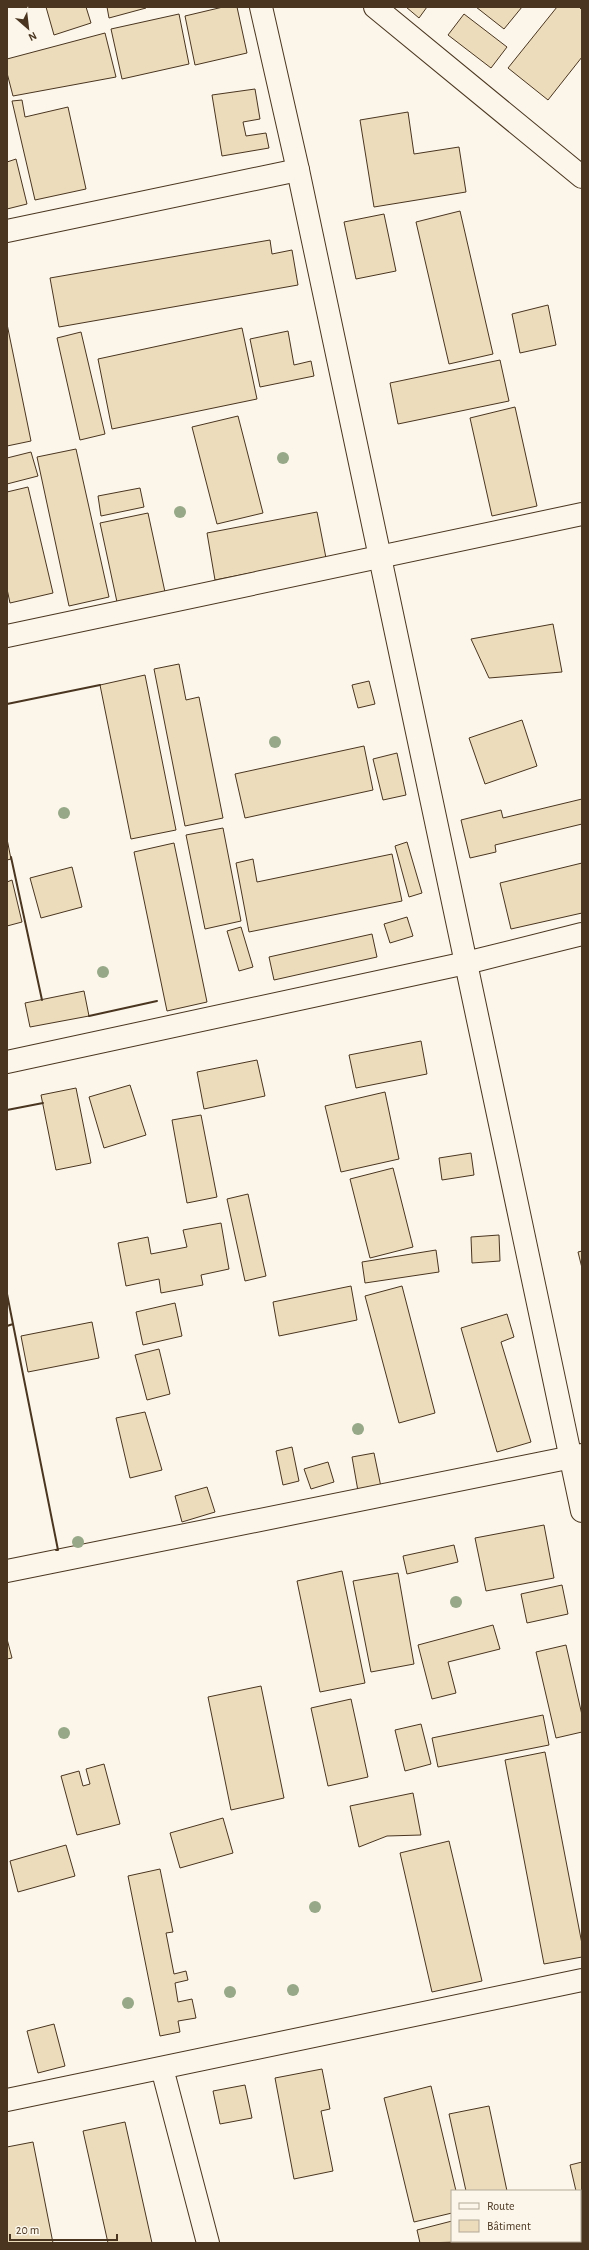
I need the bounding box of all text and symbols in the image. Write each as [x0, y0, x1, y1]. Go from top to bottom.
north arrow [8, 8, 48, 48]
text: N [26, 30, 38, 43]
legend [451, 2190, 581, 2242]
text: Route [487, 2200, 514, 2212]
scale bar [10, 2216, 117, 2242]
text: Bâtiment [487, 2220, 531, 2232]
text: 20 m [16, 2224, 39, 2236]

